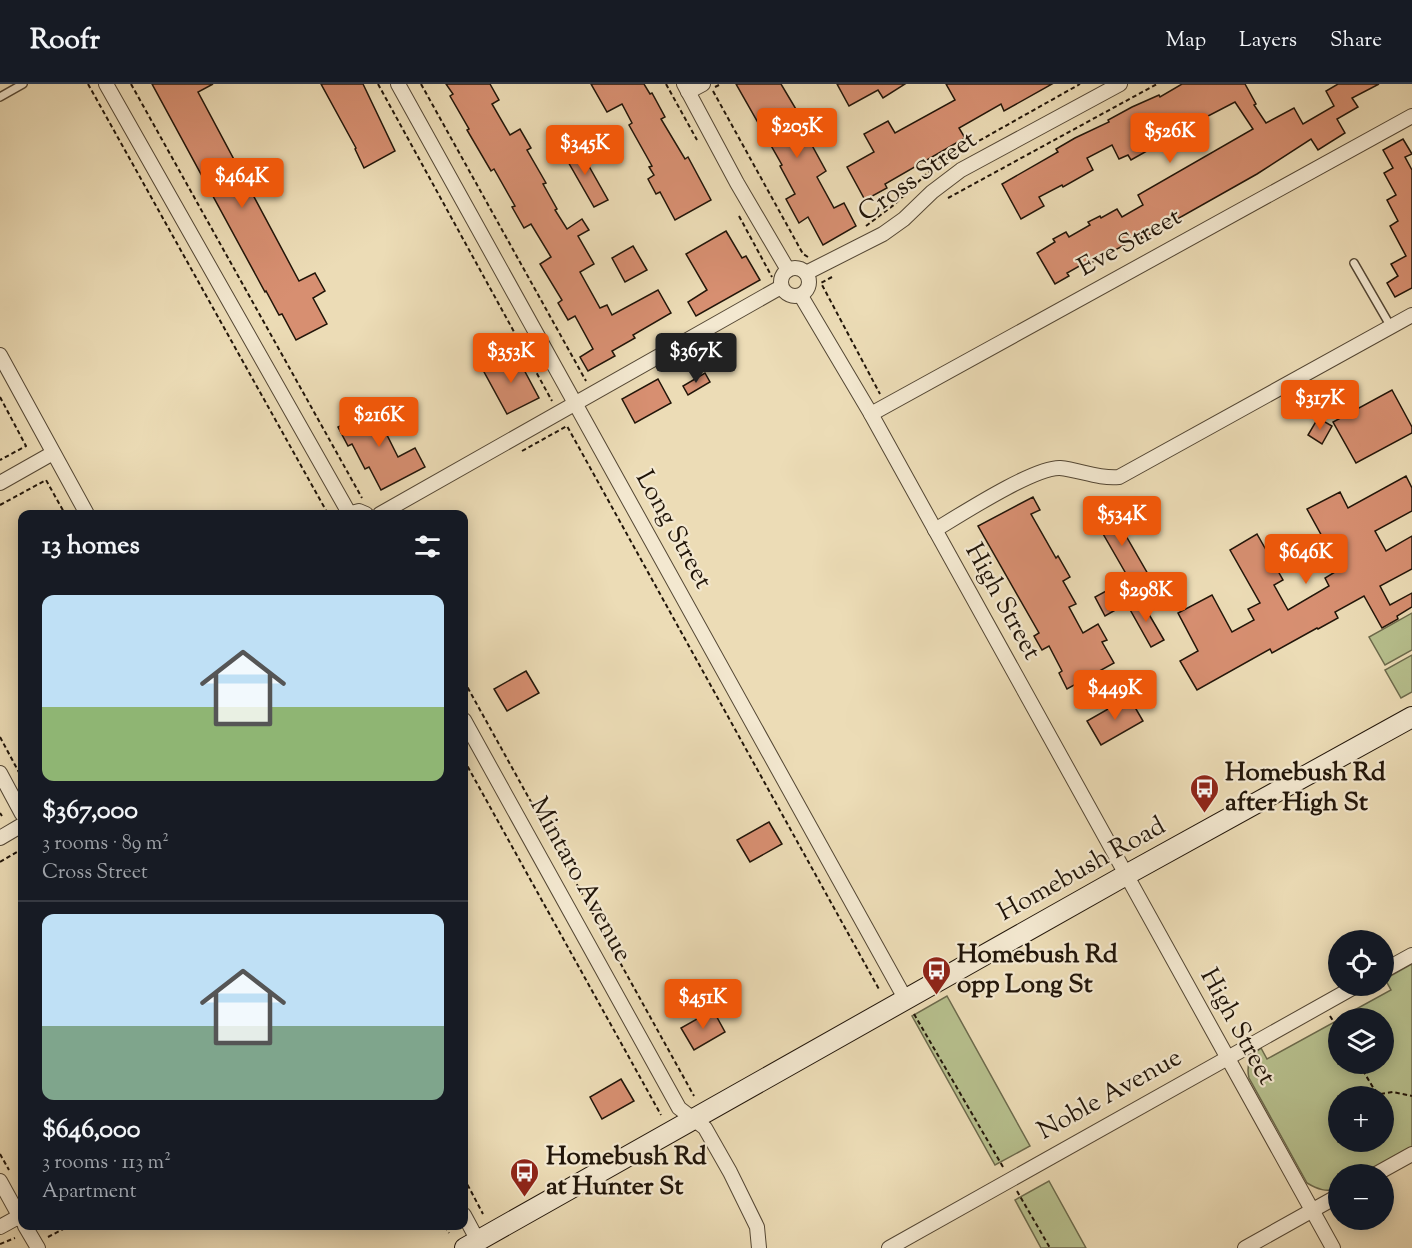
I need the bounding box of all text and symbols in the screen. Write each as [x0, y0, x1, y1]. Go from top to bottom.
text: Roofr [30, 21, 100, 61]
text: Map [1166, 26, 1206, 56]
text: Layers [1239, 26, 1297, 56]
text: Share [1330, 26, 1382, 56]
pin: $205K [755, 108, 839, 159]
text: $205K [771, 113, 823, 142]
pin: $526K [1128, 113, 1212, 164]
text: $526K [1144, 118, 1196, 147]
street label: Cross Street [851, 122, 985, 232]
pin: $345K [543, 125, 627, 176]
text: $345K [560, 130, 610, 159]
pin: $464K [200, 158, 284, 209]
text: $464K [215, 163, 269, 192]
street label: Eve Street [1071, 199, 1189, 287]
pin: $353K [469, 333, 553, 384]
pin: $367K [654, 333, 738, 384]
text: $353K [487, 338, 535, 367]
text: $367K [670, 338, 723, 367]
pin: $317K [1278, 380, 1362, 431]
text: $317K [1295, 385, 1345, 414]
pin: $216K [337, 397, 421, 448]
text: $216K [353, 402, 405, 431]
street label: Long Street [625, 464, 721, 596]
pin: $534K [1080, 496, 1164, 547]
text: $534K [1097, 501, 1147, 530]
text: 13 homes [42, 528, 140, 565]
icon: filters [411, 530, 444, 563]
pin: $646K [1264, 534, 1348, 585]
street label: High Street [955, 537, 1049, 667]
text: $646K [1279, 539, 1333, 568]
pin: $298K [1104, 572, 1188, 623]
text: $298K [1119, 577, 1173, 606]
icon: home [189, 634, 297, 742]
pin: $449K [1073, 670, 1157, 721]
text: $449K [1088, 675, 1142, 704]
place label: Homebush Rd after High St [1225, 755, 1386, 822]
bus stop icon: Homebush Rd after High St [1188, 772, 1220, 814]
street label: Mintaro Avenue [519, 791, 641, 969]
text: $367,000 [42, 793, 138, 830]
street label: Homebush Road [991, 808, 1173, 931]
text: 3 rooms · 89 m² [42, 830, 169, 859]
text: Cross Street [42, 859, 148, 888]
map controls [1328, 930, 1394, 1230]
button: locate [1328, 930, 1394, 996]
place label: Homebush Rd opp Long St [957, 937, 1118, 1004]
icon: home [189, 953, 297, 1061]
bus stop icon: Homebush Rd opp Long St [920, 954, 952, 996]
street label: High Street [1190, 962, 1284, 1092]
pin: $451K [661, 979, 745, 1030]
text: $451K [679, 984, 727, 1013]
button: layers [1328, 1008, 1394, 1074]
street label: Noble Avenue [1031, 1040, 1189, 1150]
button: + [1328, 1086, 1394, 1152]
text: $646,000 [42, 1112, 141, 1149]
place label: Homebush Rd at Hunter St [546, 1139, 707, 1206]
text: 3 rooms · 113 m² [42, 1149, 171, 1178]
bus stop icon: Homebush Rd at Hunter St [509, 1156, 541, 1198]
button: − [1328, 1164, 1394, 1230]
text: Apartment [42, 1178, 137, 1207]

